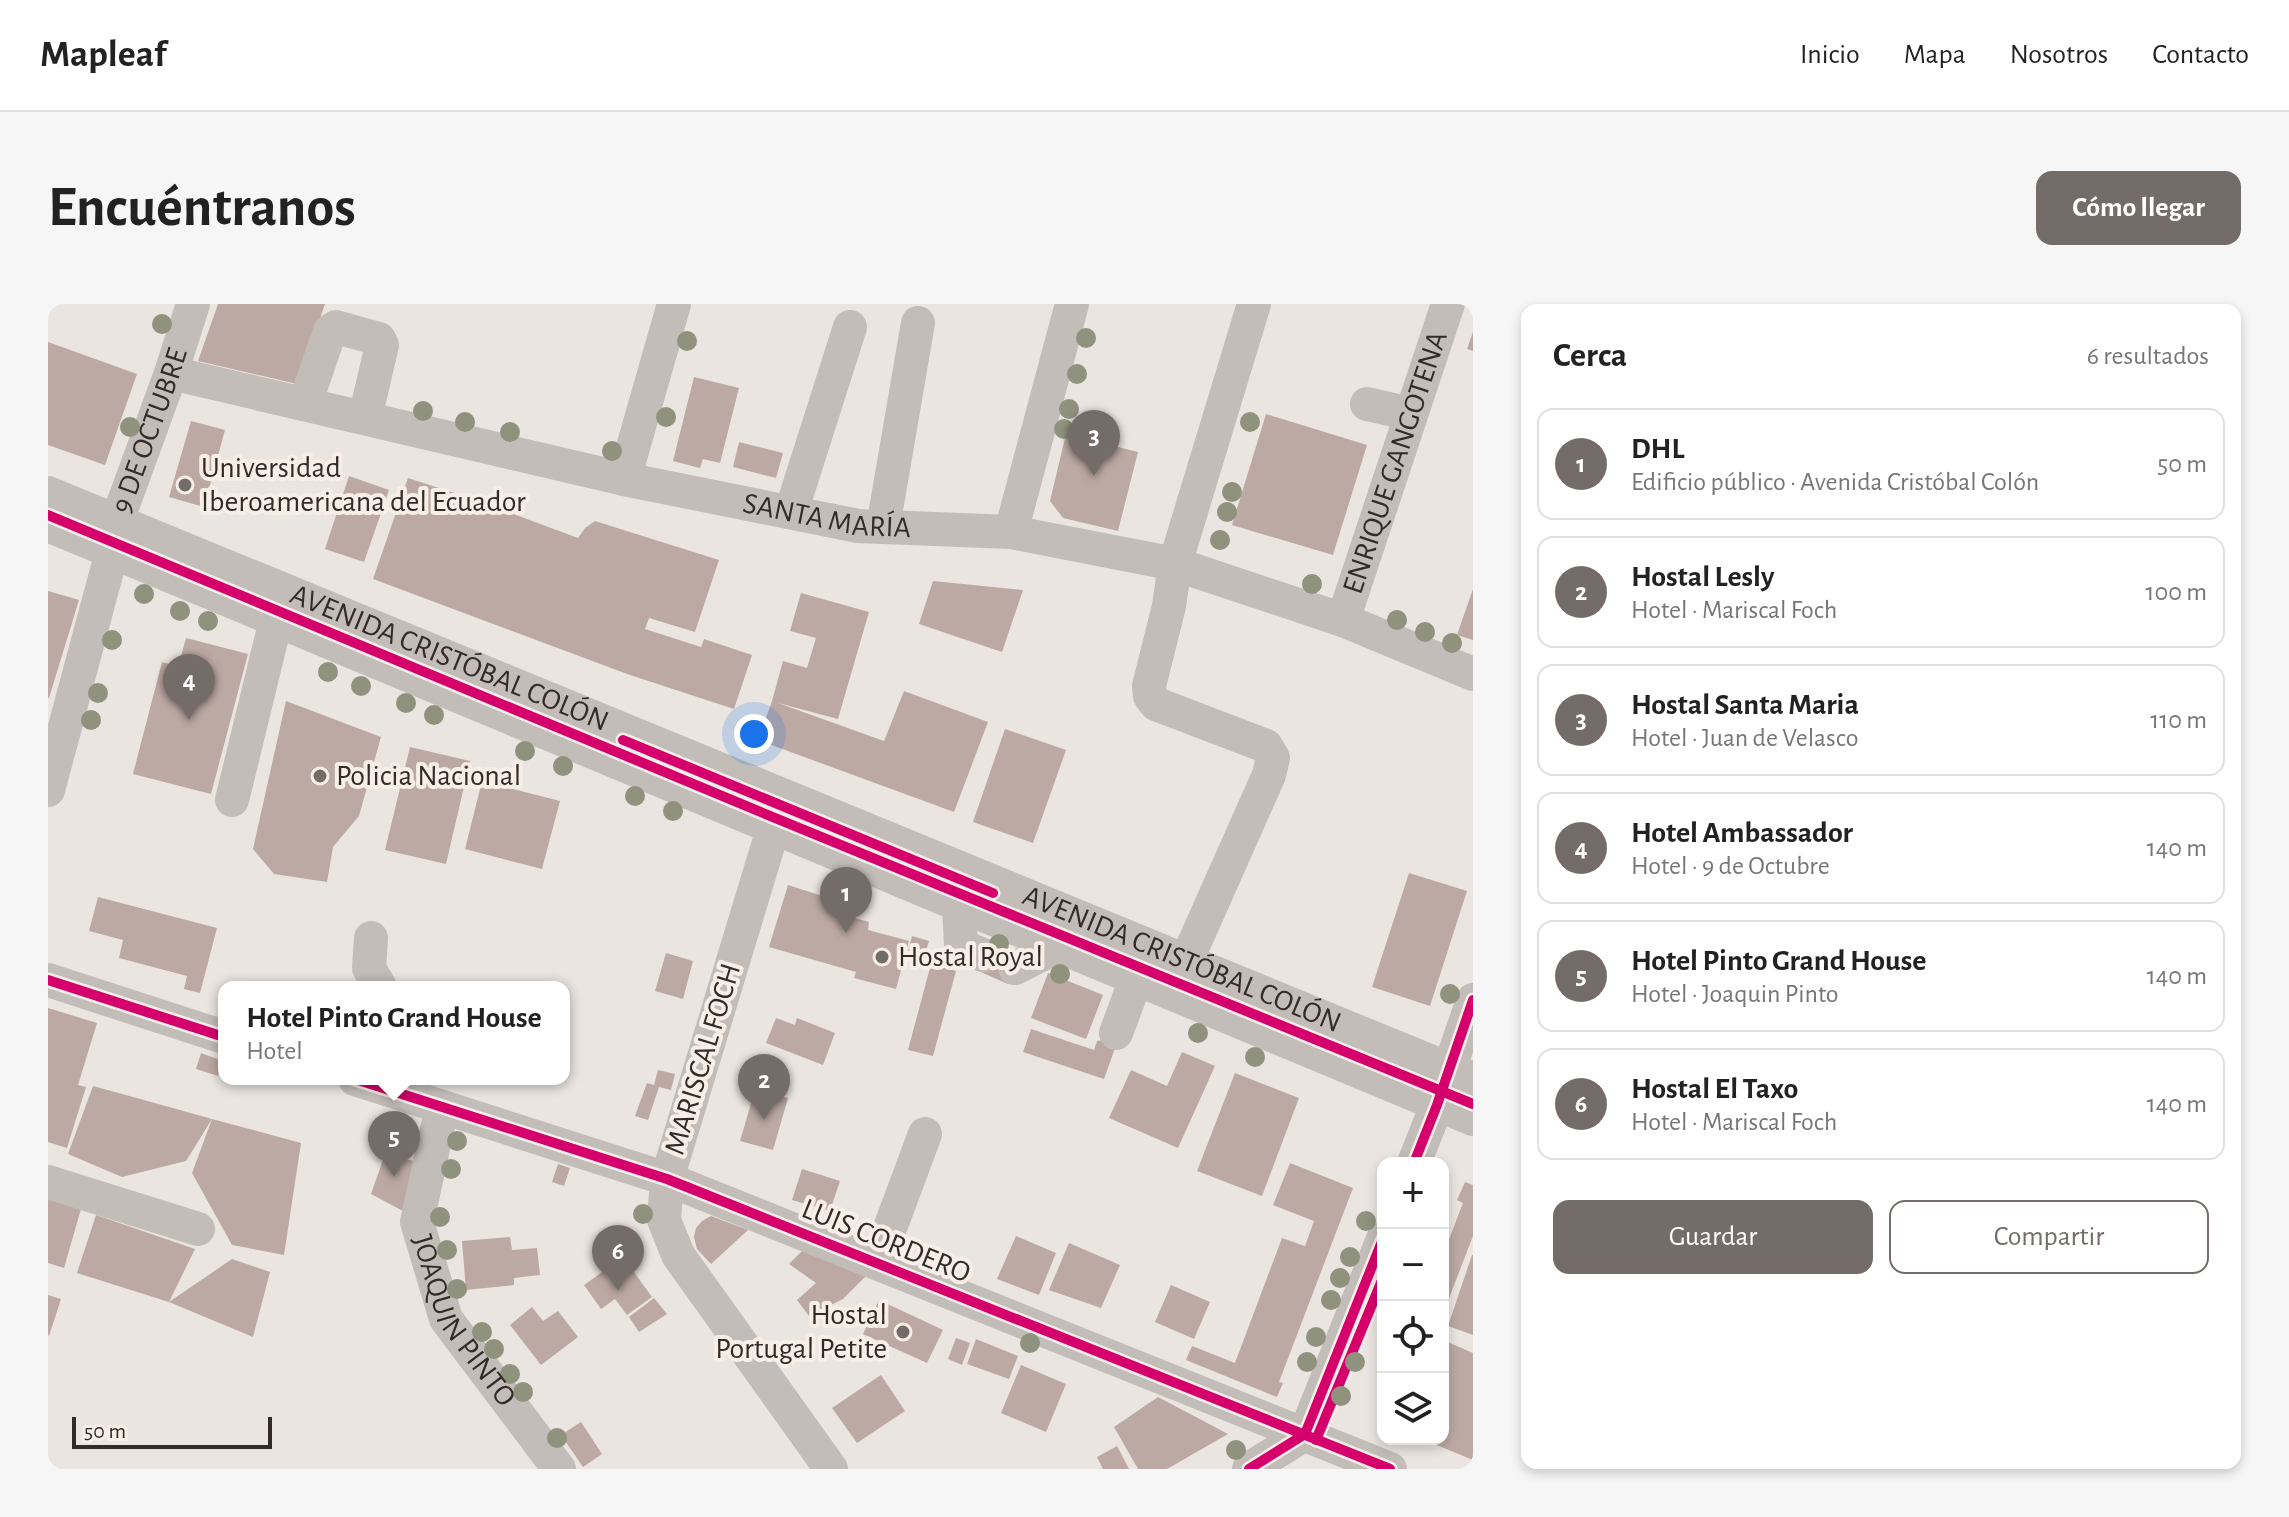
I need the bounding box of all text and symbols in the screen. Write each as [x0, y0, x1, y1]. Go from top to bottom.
text: Mapleaf [40, 36, 166, 74]
text: Inicio [1800, 41, 1860, 69]
text: Mapa [1904, 41, 1966, 69]
text: Nosotros [2010, 41, 2108, 69]
text: Contacto [2152, 41, 2249, 69]
button: Cómo llegar [2036, 171, 2241, 245]
text: Encuéntranos [48, 180, 356, 236]
street label: ENRIQUE GANGOTENA [1338, 327, 1453, 598]
text: Cerca [1553, 339, 1627, 373]
text: 6 resultados [2087, 343, 2209, 369]
street label: 9 DE OCTUBRE [106, 344, 193, 517]
pin: 3 [1068, 410, 1120, 476]
text: DHL [1631, 434, 1684, 464]
text: 1 [1576, 451, 1586, 477]
text: 50 m [2157, 451, 2207, 477]
place label: Universidad Iberoamericana del Ecuador [201, 453, 526, 517]
text: Edificio público · Avenida Cristóbal Colón [1631, 469, 2039, 495]
marker: Universidad Iberoamericana del Ecuador [176, 476, 194, 494]
street label: SANTA MARÍA [740, 488, 912, 543]
text: Hostal Lesly [1631, 562, 1774, 592]
street label: AVENIDA CRISTÓBAL COLÓN [286, 579, 613, 737]
text: 2 [1575, 579, 1587, 605]
text: 100 m [2146, 579, 2207, 605]
text: Hotel · Mariscal Foch [1631, 597, 1837, 623]
pin: 4 [163, 654, 215, 720]
text: Hostal Santa Maria [1631, 690, 1859, 720]
text: 3 [1575, 707, 1587, 733]
text: 110 m [2150, 707, 2207, 733]
your location [734, 714, 774, 754]
text: Hotel · Juan de Velasco [1631, 725, 1859, 751]
place label: Policia Nacional [336, 761, 521, 791]
marker: Policia Nacional [311, 767, 329, 785]
text: Hotel Ambassador [1631, 818, 1853, 848]
text: 4 [1574, 835, 1588, 861]
text: 140 m [2147, 835, 2207, 861]
text: Hotel · 9 de Octubre [1631, 853, 1830, 879]
pin: 1 [820, 867, 872, 933]
street label: AVENIDA CRISTÓBAL COLÓN [1018, 881, 1345, 1038]
place label: Hostal Royal [898, 942, 1043, 972]
text: Hotel Pinto Grand House [1631, 946, 1926, 976]
marker: Hostal Royal [873, 948, 891, 966]
street label: MARISCAL FOCH [660, 960, 746, 1158]
text: 5 [1575, 963, 1587, 989]
text: 140 m [2147, 963, 2207, 989]
popup [218, 981, 570, 1085]
text: Hotel · Joaquin Pinto [1631, 981, 1839, 1007]
text: Hotel Pinto Grand House [246, 1003, 542, 1033]
text: Hotel [246, 1038, 303, 1064]
pin: 2 [738, 1054, 790, 1120]
text: Hostal El Taxo [1631, 1074, 1798, 1104]
text: 6 [1575, 1091, 1587, 1117]
text: 140 m [2147, 1091, 2207, 1117]
text: Hotel · Mariscal Foch [1631, 1109, 1837, 1135]
pin: 5 [368, 1111, 420, 1177]
map controls [1377, 1157, 1449, 1445]
button: + [1377, 1157, 1449, 1229]
street label: LUIS CORDERO [797, 1194, 975, 1288]
button: Guardar [1553, 1200, 1873, 1274]
button: Compartir [1889, 1200, 2209, 1274]
pin: 6 [592, 1225, 644, 1291]
button: − [1377, 1229, 1449, 1301]
street label: JOAQUIN PINTO [407, 1231, 521, 1412]
place label: Hostal Portugal Petite [715, 1300, 887, 1364]
button: locate [1377, 1301, 1449, 1373]
marker: Hostal Portugal Petite [894, 1323, 912, 1341]
button: layers [1377, 1373, 1449, 1445]
scale bar [72, 1413, 272, 1449]
text: 50 m [84, 1420, 126, 1442]

